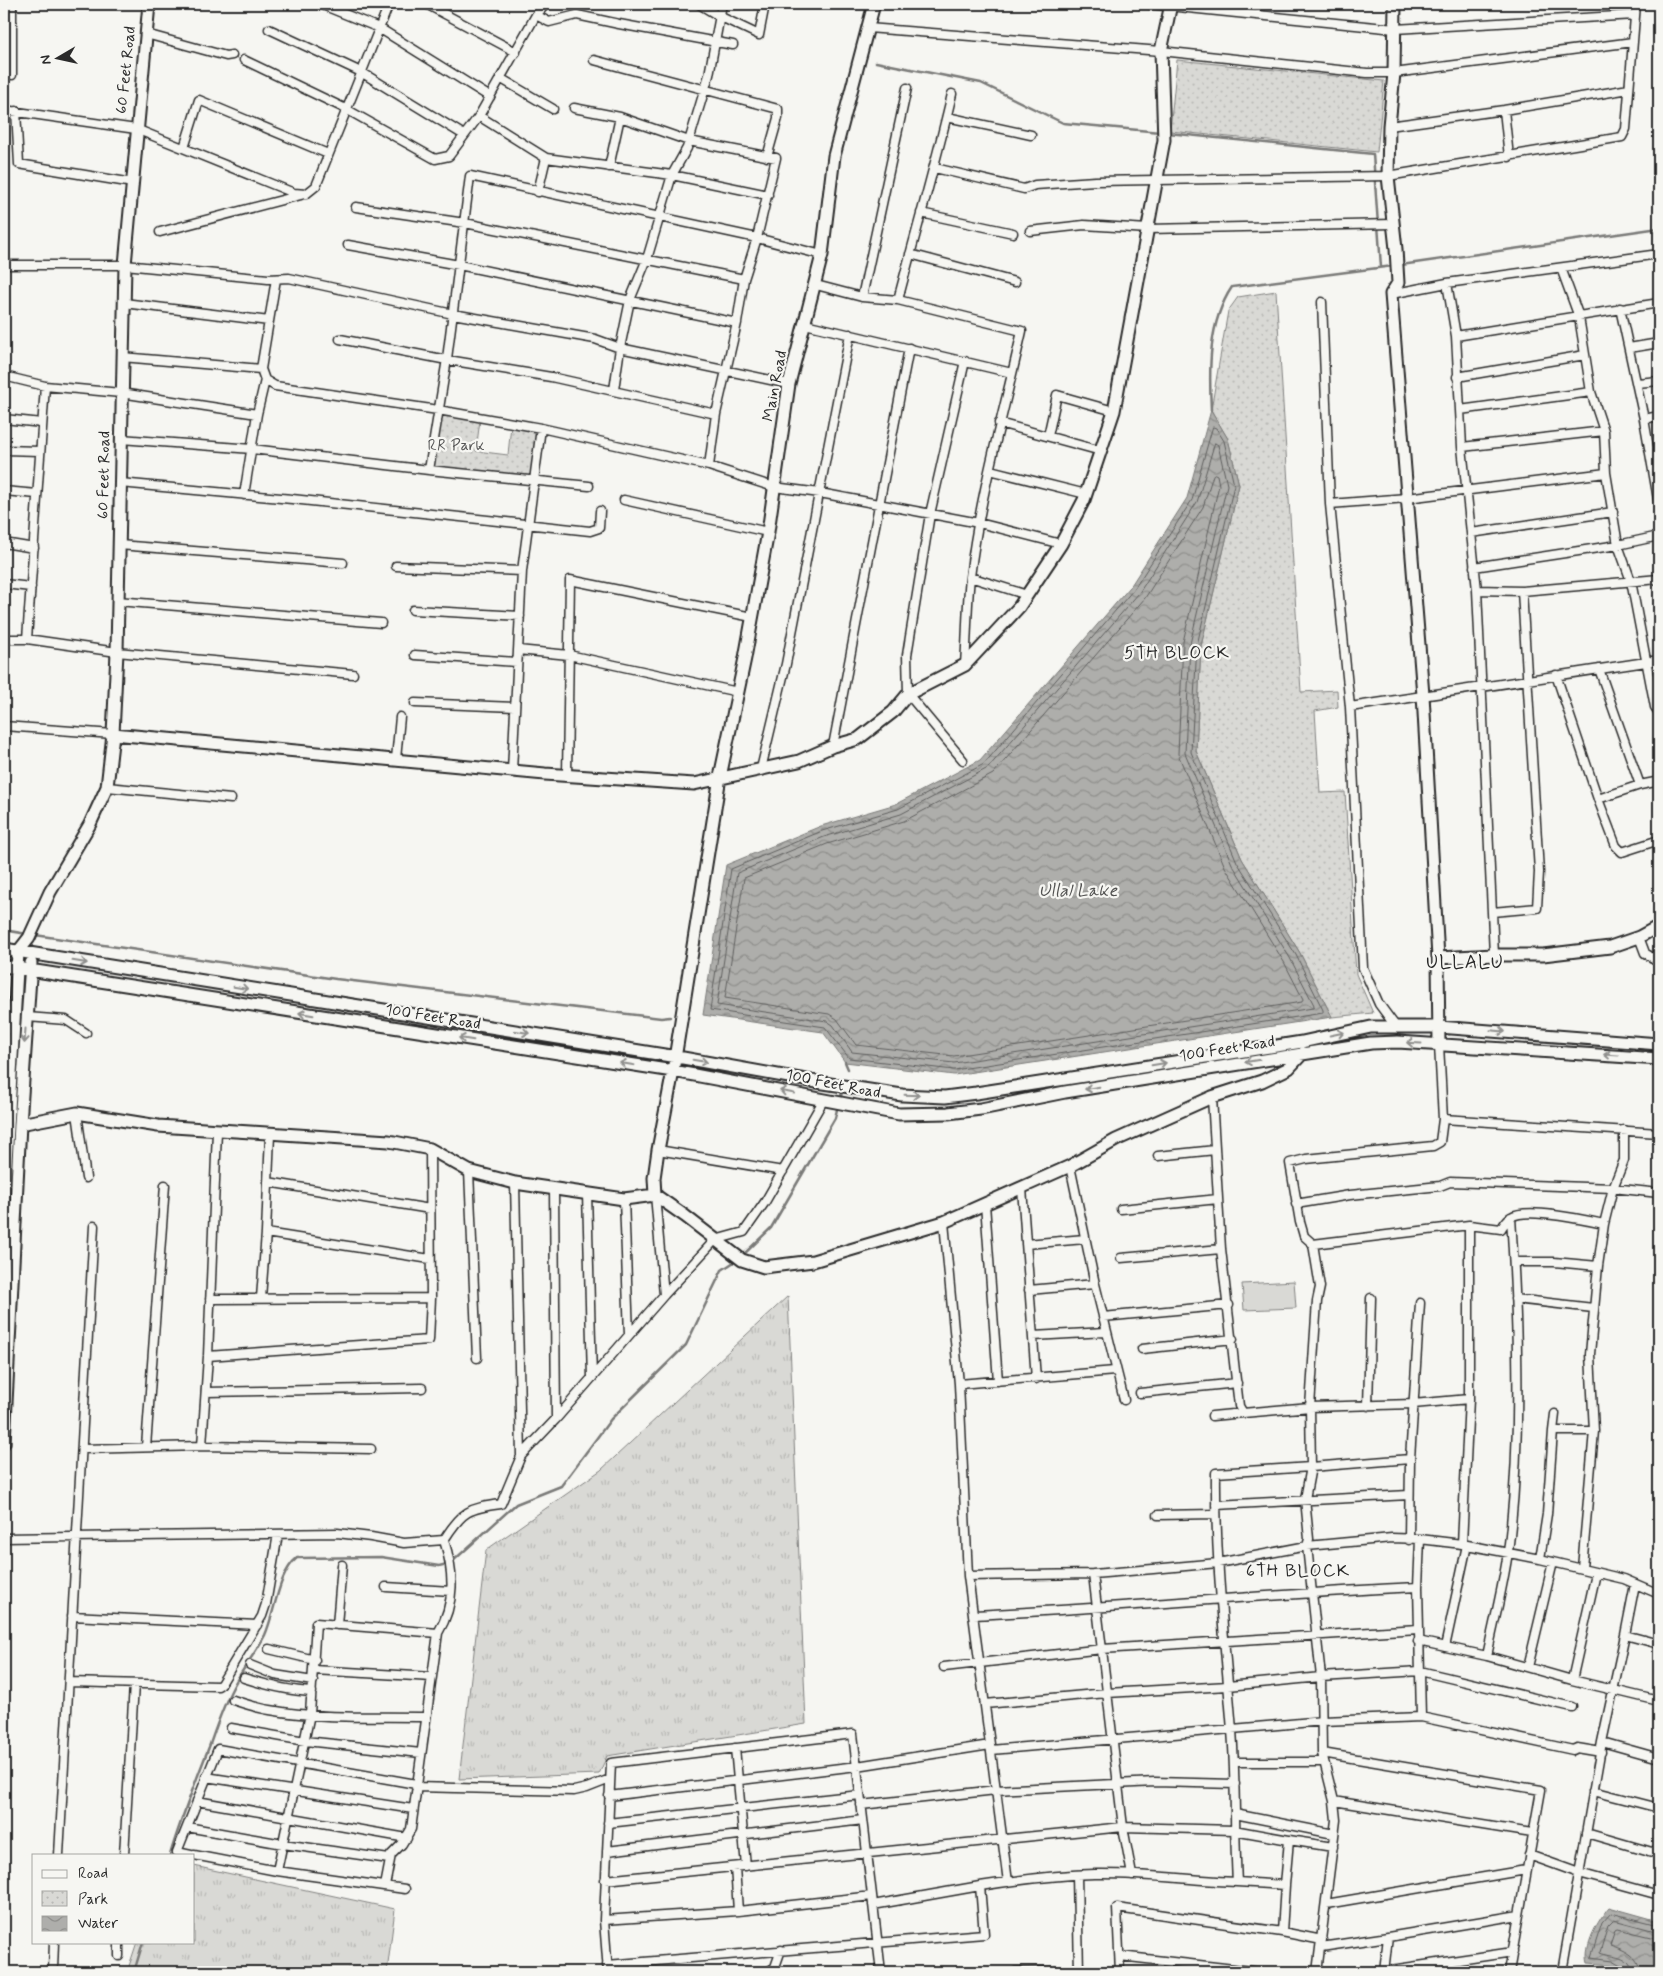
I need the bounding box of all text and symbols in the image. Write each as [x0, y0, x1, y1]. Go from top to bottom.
street label: 60 Feet Road [111, 25, 141, 115]
north arrow [32, 32, 82, 82]
text: N [37, 54, 56, 66]
street label: Main Road [758, 349, 792, 423]
street label: 60 Feet Road [93, 431, 115, 519]
park label: RR Park [427, 435, 485, 456]
district label: 5TH BLOCK [1124, 641, 1230, 665]
water label: Ullal Lake [1039, 879, 1118, 903]
district label: ULLALU [1426, 950, 1504, 975]
one-way arrow [72, 958, 88, 968]
one-way arrow [233, 983, 249, 993]
street label: 100 Feet Road [384, 999, 482, 1035]
one-way arrow [298, 1008, 314, 1018]
one-way arrow [1490, 1026, 1506, 1036]
one-way arrow [21, 1028, 30, 1044]
one-way arrow [514, 1028, 530, 1038]
one-way arrow [1328, 1029, 1344, 1039]
street label: 100 Feet Road [1178, 1031, 1276, 1067]
one-way arrow [459, 1033, 475, 1043]
one-way arrow [1406, 1038, 1422, 1047]
one-way arrow [1603, 1051, 1619, 1060]
one-way arrow [692, 1056, 708, 1066]
one-way arrow [1245, 1057, 1261, 1067]
one-way arrow [619, 1058, 635, 1068]
one-way arrow [1151, 1058, 1167, 1068]
street label: 100 Feet Road [784, 1064, 882, 1104]
one-way arrow [1085, 1083, 1101, 1093]
one-way arrow [779, 1087, 795, 1097]
one-way arrow [904, 1091, 920, 1100]
district label: 6TH BLOCK [1246, 1559, 1350, 1583]
legend [32, 1854, 195, 1944]
text: Road [78, 1864, 108, 1884]
text: Park [78, 1890, 108, 1910]
text: Water [78, 1914, 118, 1934]

